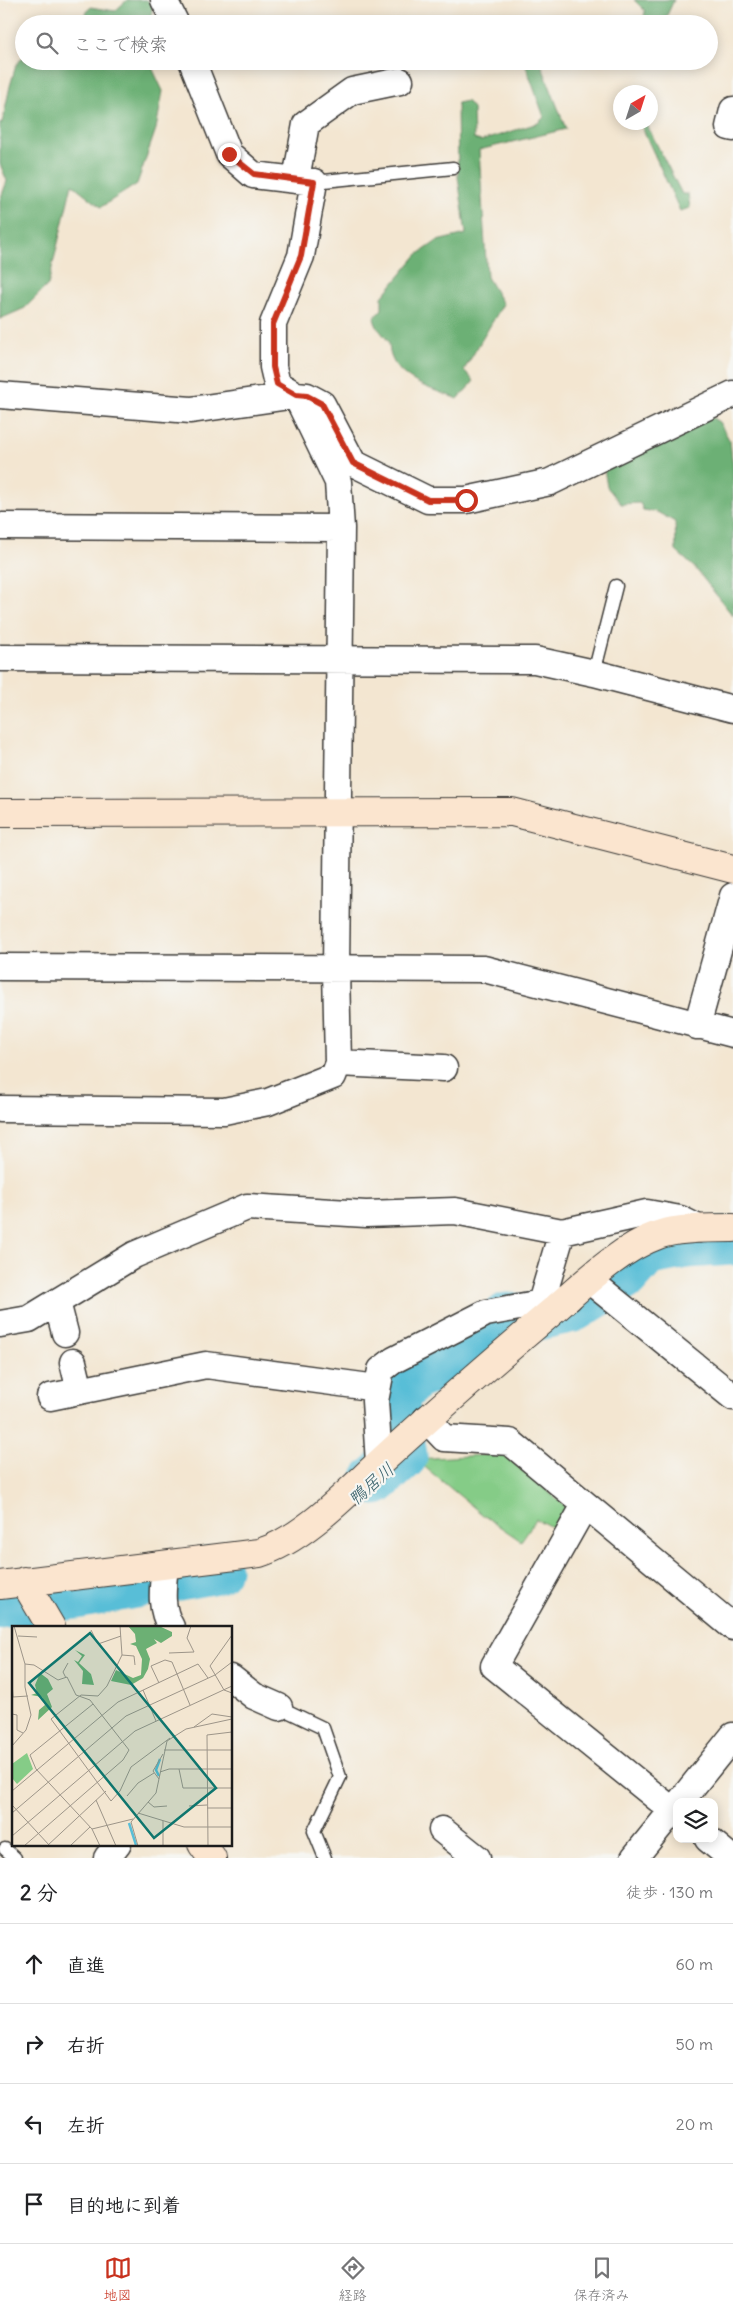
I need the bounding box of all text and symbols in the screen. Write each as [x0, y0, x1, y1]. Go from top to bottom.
search box [15, 15, 718, 70]
icon: search [33, 29, 61, 57]
text: ここで検索 [73, 32, 168, 56]
north arrow [613, 85, 658, 130]
route end [218, 143, 241, 166]
route start [455, 489, 478, 512]
water label: 鴨居川 [343, 1458, 399, 1510]
inset map [12, 1626, 232, 1846]
map controls [673, 1798, 718, 1843]
button: layers [673, 1798, 718, 1843]
text: 2 分 [20, 1879, 58, 1906]
text: 徒歩 · 130 m [626, 1882, 713, 1902]
icon: ahead [20, 1950, 48, 1978]
text: 直進 [67, 1953, 105, 1977]
text: 60 m [675, 1954, 713, 1974]
icon: right [20, 2030, 48, 2058]
text: 右折 [67, 2033, 105, 2057]
text: 50 m [675, 2034, 713, 2054]
icon: left [20, 2110, 48, 2138]
text: 左折 [67, 2113, 105, 2137]
text: 20 m [676, 2114, 713, 2134]
icon: arrive [20, 2190, 48, 2218]
text: 目的地に到着 [67, 2193, 181, 2217]
tab: 地図 [104, 2254, 132, 2304]
tab: 経路 [339, 2254, 367, 2304]
tab: 保存済み [574, 2254, 630, 2304]

